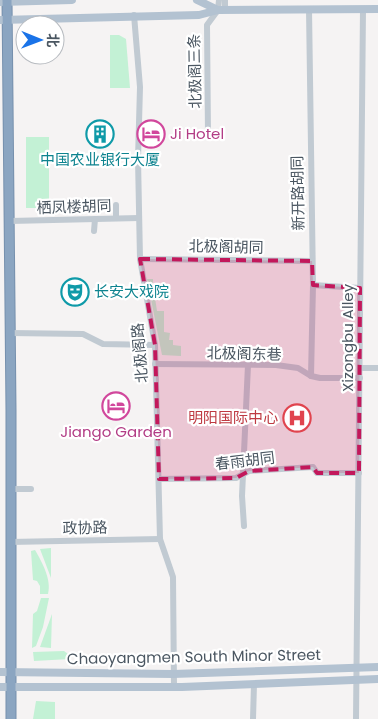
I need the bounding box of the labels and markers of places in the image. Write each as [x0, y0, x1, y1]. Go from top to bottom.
building icon: 中国农业银行大厦 [85, 119, 115, 149]
hotel icon: Ji Hotel [136, 119, 166, 149]
place label: Ji Hotel [170, 123, 224, 144]
place label: 中国农业银行大厦 [40, 149, 160, 170]
theatre icon: 长安大戏院 [60, 277, 90, 307]
place label: 长安大戏院 [94, 281, 169, 302]
hotel icon: Jiango Garden [101, 391, 131, 421]
hospital icon: 明阳国际中心 [282, 403, 312, 433]
place label: 明阳国际中心 [188, 407, 278, 428]
place label: Jiango Garden [60, 421, 172, 442]

